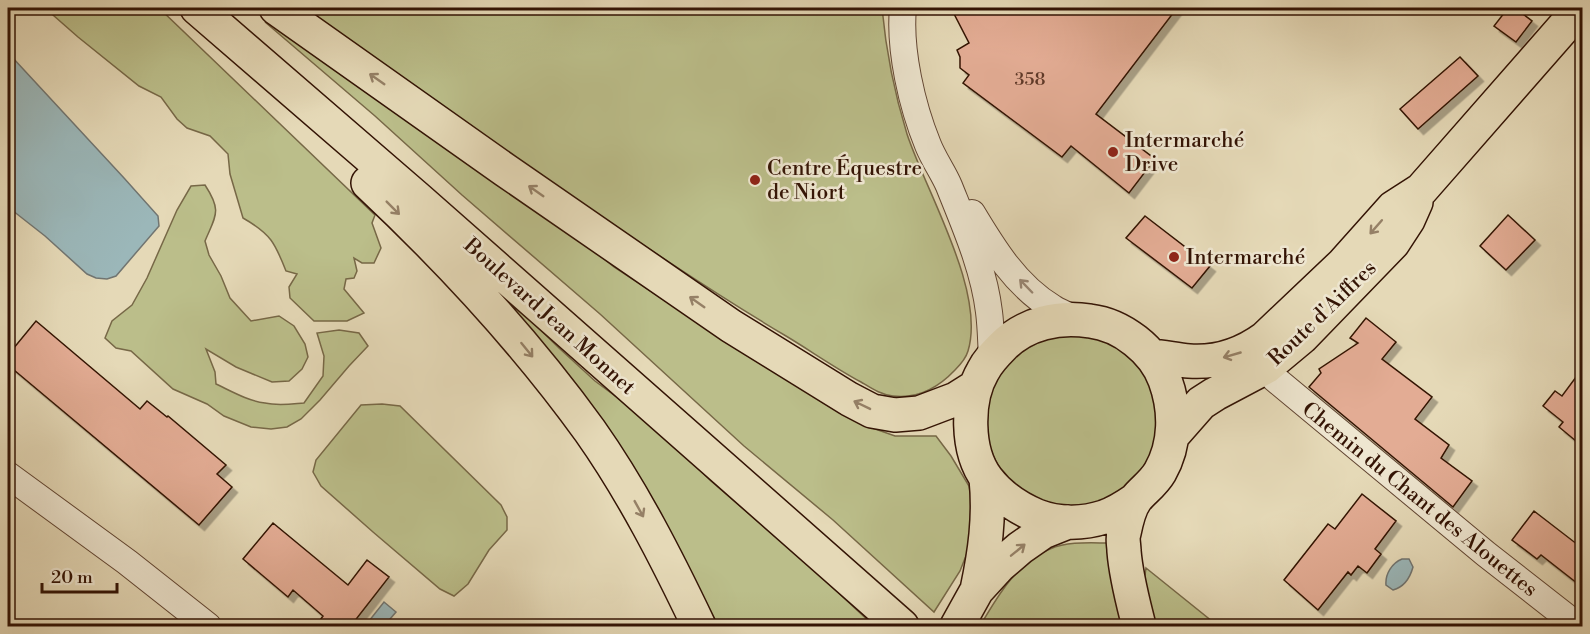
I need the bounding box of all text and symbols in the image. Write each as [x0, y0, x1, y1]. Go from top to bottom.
house number: 358 [1015, 68, 1045, 91]
one-way arrow [369, 73, 385, 85]
place label: Intermarché Drive [1125, 128, 1244, 178]
marker: Intermarché Drive [1106, 145, 1120, 159]
place label: Centre Équestre de Niort [767, 154, 922, 206]
marker: Centre Équestre de Niort [748, 173, 762, 187]
one-way arrow [528, 185, 545, 197]
one-way arrow [386, 200, 401, 215]
one-way arrow [1369, 219, 1383, 234]
street label: Boulevard Jean Monnet [457, 232, 641, 401]
place label: Intermarché [1186, 245, 1305, 271]
marker: Intermarché [1167, 250, 1181, 264]
street label: Route d'Aiffres [1263, 256, 1382, 372]
one-way arrow [1018, 278, 1033, 293]
one-way arrow [689, 296, 705, 308]
one-way arrow [520, 341, 533, 357]
one-way arrow [1223, 350, 1242, 361]
street label: Chemin du Chant des Alouettes [1296, 397, 1542, 603]
one-way arrow [853, 399, 871, 411]
one-way arrow [633, 500, 645, 517]
one-way arrow [1010, 544, 1026, 557]
scale bar [42, 556, 117, 594]
text: 20 m [51, 566, 93, 589]

